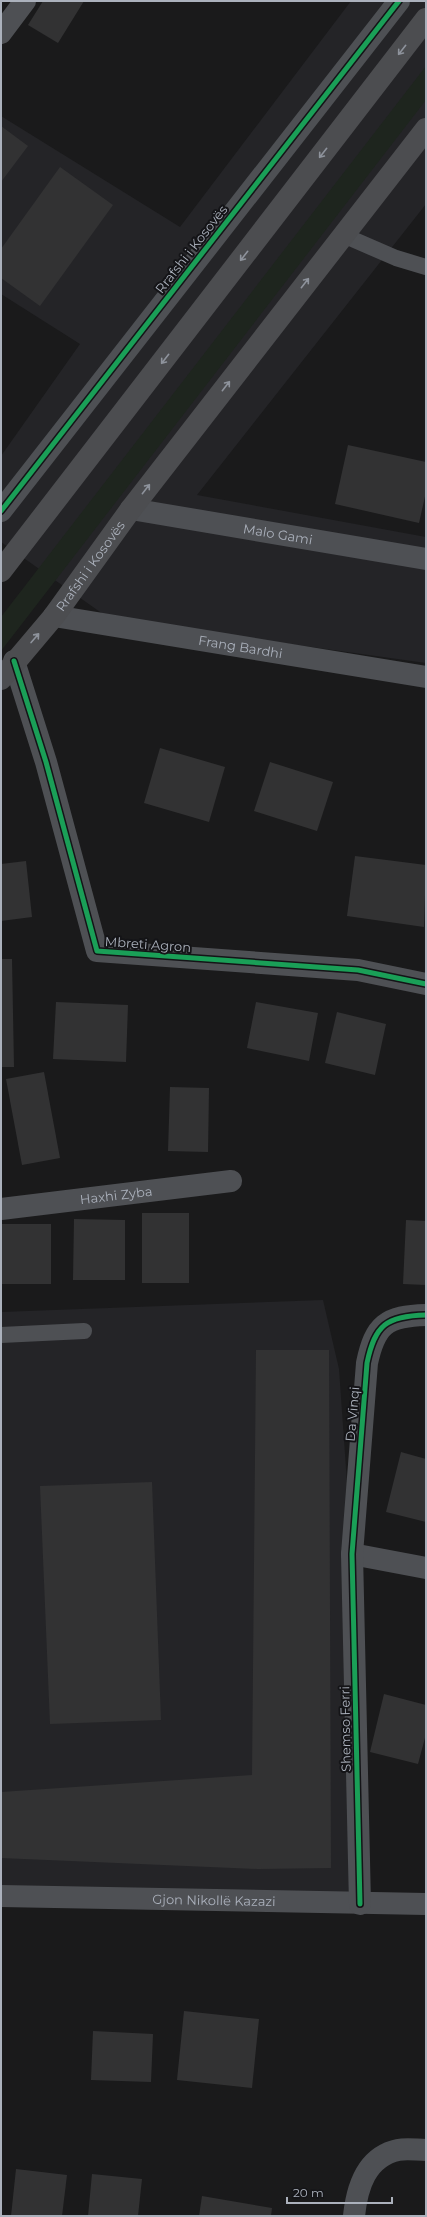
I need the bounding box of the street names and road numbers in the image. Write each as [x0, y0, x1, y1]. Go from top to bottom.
street label: Rrafshi i Kosovës [152, 202, 230, 296]
street label: Rrafshi i Kosovës [52, 518, 128, 614]
street label: Malo Gami [242, 520, 314, 548]
street label: Frang Bardhi [197, 632, 284, 661]
street label: Mbreti Agron [104, 933, 192, 955]
street label: Haxhi Zyba [79, 1183, 153, 1207]
street label: Da Vinqi [342, 1386, 362, 1442]
street label: Shemso Ferri [336, 1686, 354, 1772]
street label: Gjon Nikollë Kazazi [152, 1891, 276, 1909]

